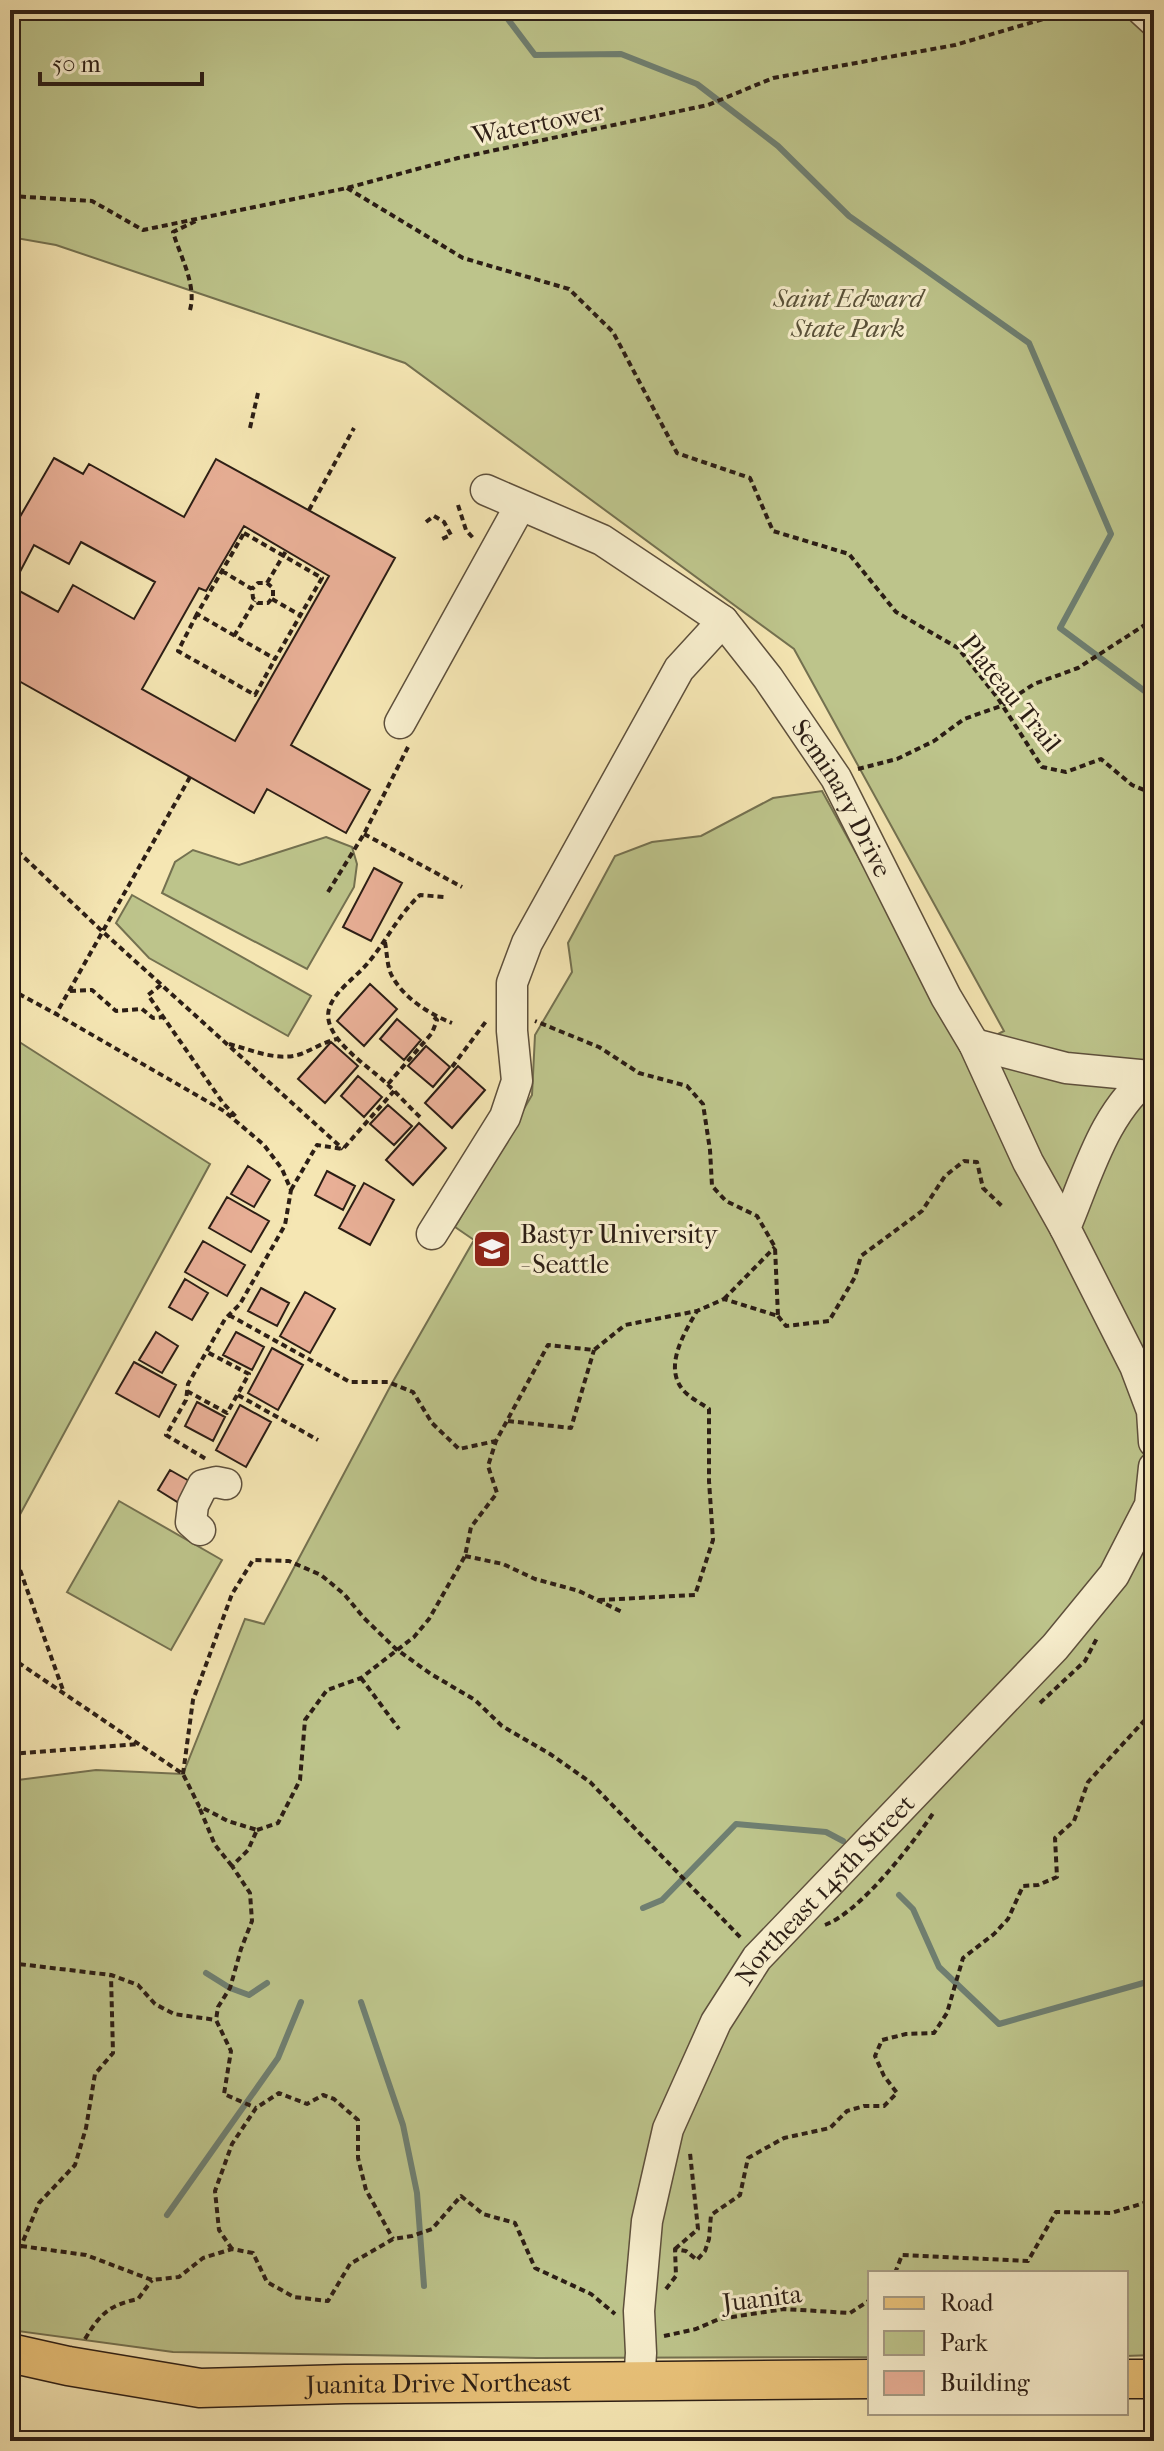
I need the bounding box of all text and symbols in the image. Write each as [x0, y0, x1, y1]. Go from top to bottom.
scale bar [40, 36, 202, 86]
text: 50 m [52, 50, 101, 78]
street label: Watertower [468, 96, 607, 152]
park label: Saint Edward State Park [772, 283, 927, 344]
street label: Plateau Trail [954, 628, 1068, 759]
street label: Seminary Drive [785, 713, 898, 883]
place label: Bastyr University - Seattle [520, 1219, 719, 1280]
school or university icon: Bastyr University - Seattle [471, 1228, 513, 1270]
street label: Northeast 145th Street [729, 1788, 922, 1991]
legend [868, 2271, 1128, 2415]
street label: Juanita [718, 2278, 805, 2319]
text: Road [940, 2289, 994, 2317]
text: Park [940, 2329, 988, 2357]
street label: Juanita Drive Northeast [303, 2367, 572, 2401]
text: Building [940, 2369, 1031, 2397]

